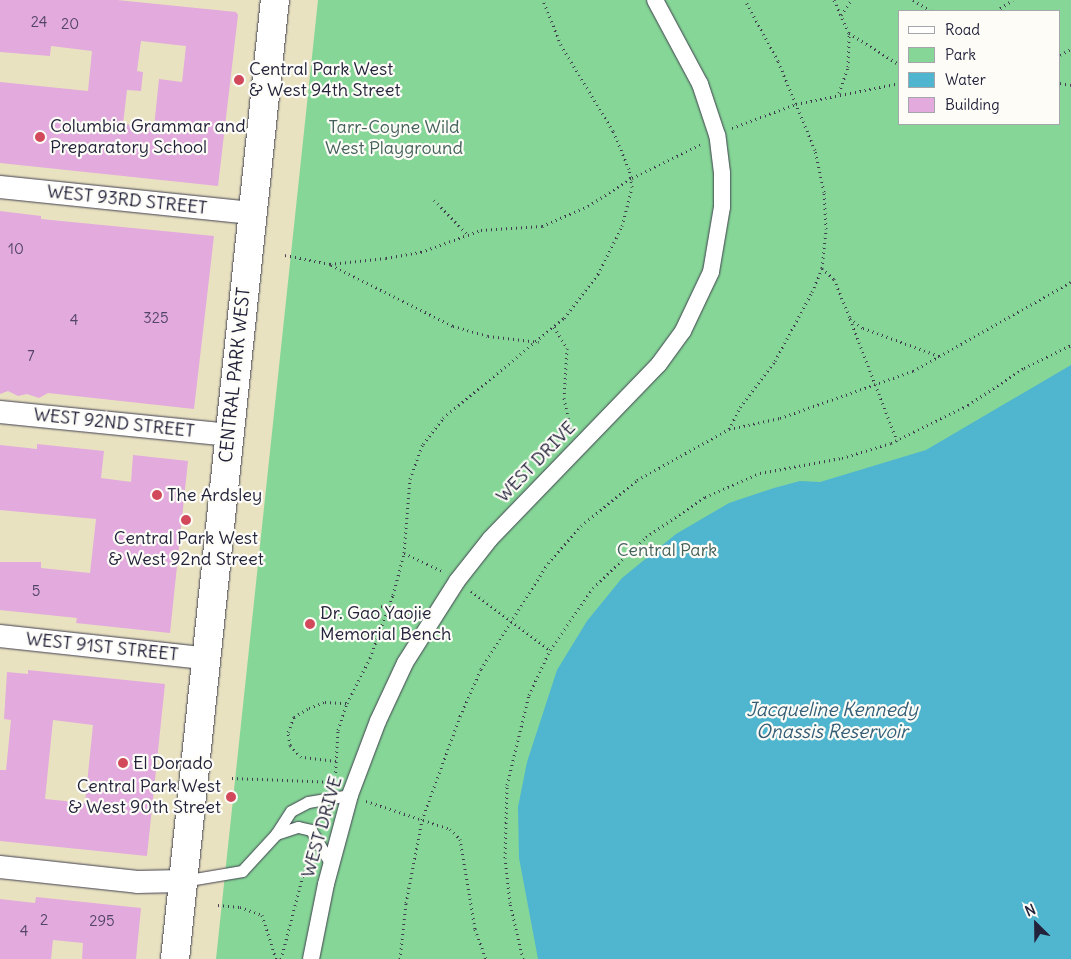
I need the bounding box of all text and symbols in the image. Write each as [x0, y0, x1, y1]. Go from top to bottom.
legend [898, 10, 1061, 125]
house number: 24 [31, 13, 47, 31]
house number: 20 [61, 15, 79, 33]
text: Road [945, 20, 980, 39]
text: Park [945, 45, 976, 64]
place label: Central Park West & West 94th Street [249, 59, 401, 102]
text: Water [945, 70, 986, 89]
marker: Central Park West & West 94th Street [233, 74, 245, 86]
text: Building [945, 95, 1000, 114]
place label: Columbia Grammar and Preparatory School [50, 116, 246, 158]
park label: Tarr-Coyne Wild West Playground [325, 117, 463, 160]
marker: Columbia Grammar and Preparatory School [34, 131, 46, 143]
street label: WEST 93RD STREET [46, 181, 208, 219]
house number: 10 [8, 240, 24, 258]
street label: CENTRAL PARK WEST [215, 286, 255, 464]
house number: 325 [143, 309, 169, 327]
house number: 4 [70, 311, 78, 329]
house number: 7 [27, 347, 35, 365]
street label: WEST 92ND STREET [33, 404, 195, 442]
street label: WEST DRIVE [492, 417, 580, 507]
place label: The Ardsley [167, 484, 262, 506]
marker: The Ardsley [151, 489, 163, 501]
marker: Central Park West & West 92nd Street [180, 514, 192, 526]
place label: Central Park West & West 92nd Street [108, 528, 264, 570]
park label: Central Park [617, 539, 717, 561]
house number: 5 [32, 582, 40, 600]
place label: Dr. Gao Yaojie Memorial Bench [320, 603, 452, 646]
marker: Dr. Gao Yaojie Memorial Bench [304, 618, 316, 630]
street label: WEST 91ST STREET [25, 628, 179, 666]
water label: Jacqueline Kennedy Onassis Reservoir [746, 699, 918, 743]
place label: El Dorado [133, 752, 213, 774]
marker: El Dorado [117, 757, 129, 769]
street label: WEST DRIVE [297, 774, 347, 880]
place label: Central Park West & West 90th Street [68, 776, 221, 819]
marker: Central Park West & West 90th Street [225, 791, 237, 803]
north arrow [1011, 899, 1061, 949]
text: N [1022, 900, 1038, 920]
house number: 2 [40, 911, 48, 929]
house number: 295 [89, 912, 115, 930]
house number: 4 [20, 922, 28, 940]

